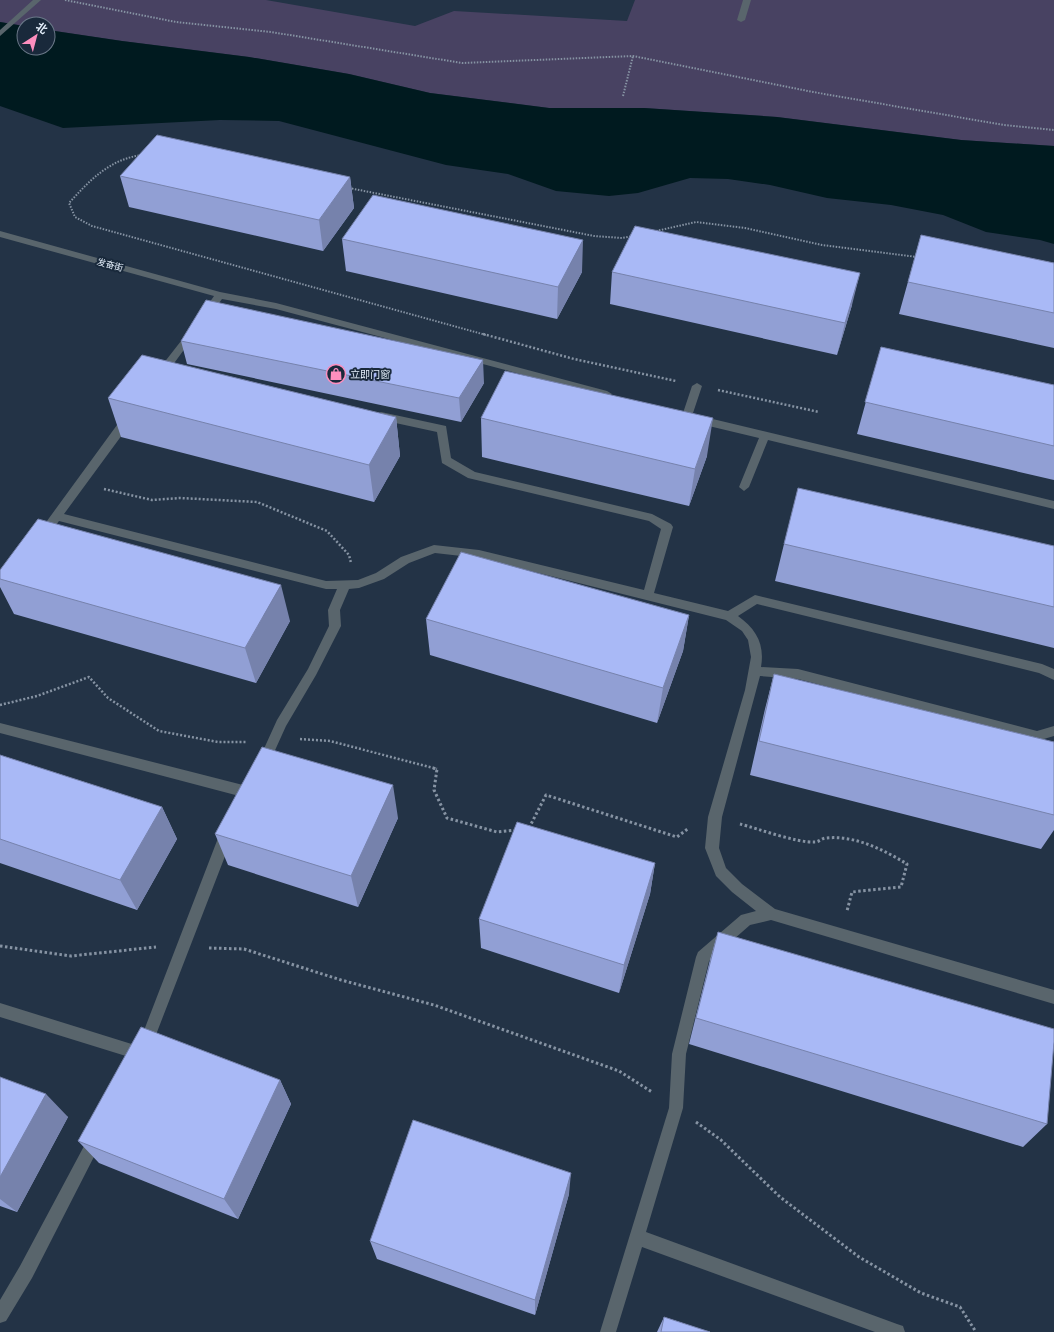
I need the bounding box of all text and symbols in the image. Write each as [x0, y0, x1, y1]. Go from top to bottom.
north arrow [16, 16, 56, 56]
text: 北 [33, 19, 50, 38]
street label: 发奋街 [95, 256, 125, 274]
shop icon: 立即门窗 [325, 363, 347, 385]
place label: 立即门窗 [350, 368, 390, 382]

